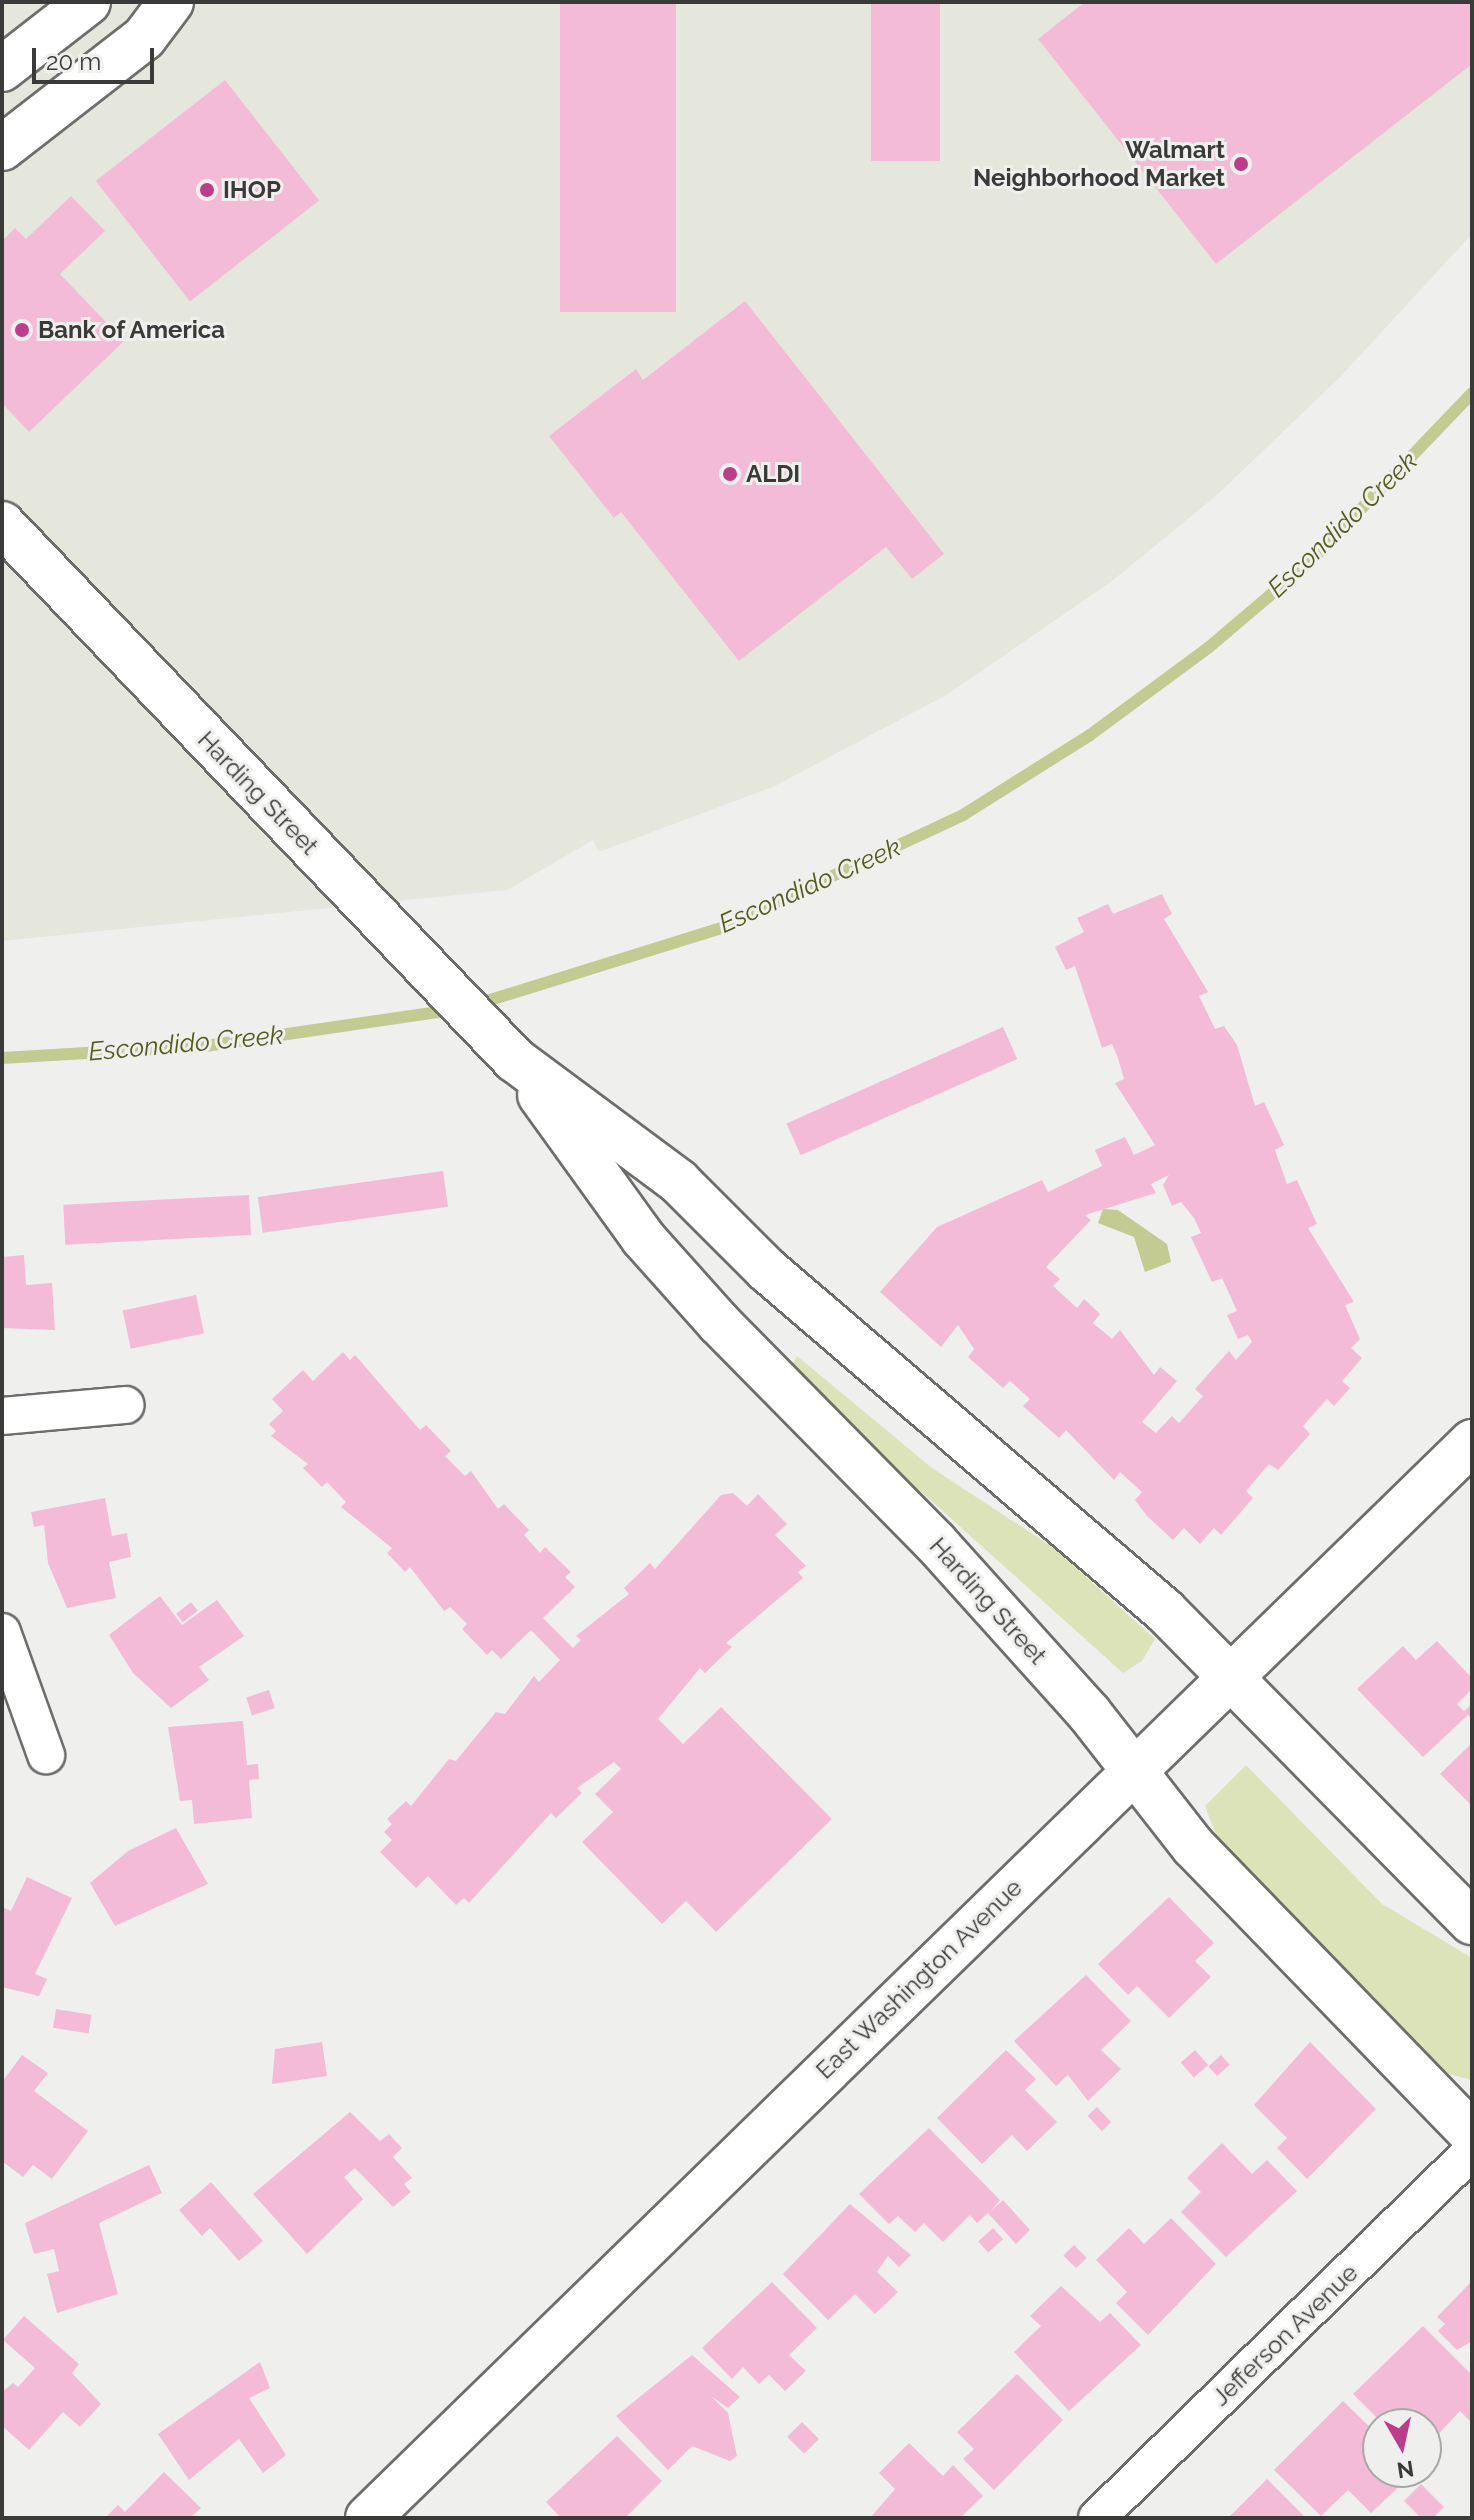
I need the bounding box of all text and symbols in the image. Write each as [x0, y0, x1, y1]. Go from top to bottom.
scale bar [36, 32, 158, 82]
text: 20 m [46, 47, 101, 76]
place label: Walmart Neighborhood Market [973, 136, 1225, 192]
marker: Walmart Neighborhood Market [1232, 155, 1250, 173]
place label: IHOP [223, 176, 281, 204]
marker: IHOP [198, 181, 216, 199]
place label: Bank of America [38, 316, 226, 344]
marker: Bank of America [13, 321, 31, 339]
water label: Escondido Creek [1262, 446, 1424, 604]
place label: ALDI [746, 460, 800, 488]
marker: ALDI [721, 465, 739, 483]
street label: Harding Street [192, 725, 324, 861]
water label: Escondido Creek [714, 832, 906, 940]
water label: Escondido Creek [87, 1020, 285, 1068]
street label: Harding Street [924, 1532, 1052, 1670]
street label: East Washington Avenue [810, 1873, 1028, 2085]
street label: Jefferson Avenue [1206, 2258, 1364, 2412]
north arrow [1362, 2408, 1442, 2488]
text: N [1395, 2456, 1416, 2484]

